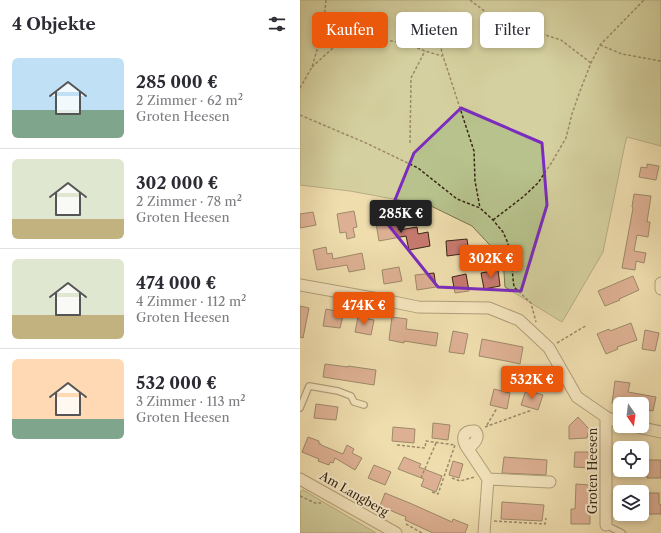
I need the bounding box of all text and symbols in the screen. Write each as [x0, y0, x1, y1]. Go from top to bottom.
chip: Kaufen [312, 12, 388, 48]
chip: Mieten [396, 12, 472, 48]
chip: Filter [480, 12, 544, 48]
icon: filters [266, 13, 288, 35]
text: 4 Objekte [12, 14, 96, 34]
text: 285 000 € [136, 72, 218, 92]
icon: home [44, 74, 92, 122]
text: 2 Zimmer · 62 m² [136, 92, 243, 108]
text: Groten Heesen [136, 108, 230, 124]
text: 302 000 € [136, 173, 218, 193]
icon: home [44, 175, 92, 223]
text: 2 Zimmer · 78 m² [136, 193, 242, 209]
pin: 285K € [368, 200, 434, 234]
text: 285K € [379, 205, 423, 221]
text: Groten Heesen [136, 209, 230, 225]
pin: 302K € [458, 245, 524, 279]
text: 302K € [469, 250, 513, 266]
text: 474 000 € [136, 273, 216, 293]
icon: home [44, 275, 92, 323]
pin: 474K € [331, 292, 397, 326]
text: 4 Zimmer · 112 m² [136, 293, 246, 309]
text: 474K € [342, 297, 386, 313]
text: Groten Heesen [136, 309, 230, 325]
pin: 532K € [499, 366, 565, 400]
text: 532K € [510, 371, 554, 387]
text: 532 000 € [136, 373, 217, 393]
icon: home [44, 375, 92, 423]
text: 3 Zimmer · 113 m² [136, 393, 246, 409]
north arrow [613, 397, 649, 433]
map controls [613, 397, 649, 521]
text: Groten Heesen [136, 409, 230, 425]
street label: Groten Heesen [585, 427, 600, 514]
button: locate [613, 441, 649, 477]
street label: Am Langberg [316, 467, 392, 520]
button: layers [613, 485, 649, 521]

